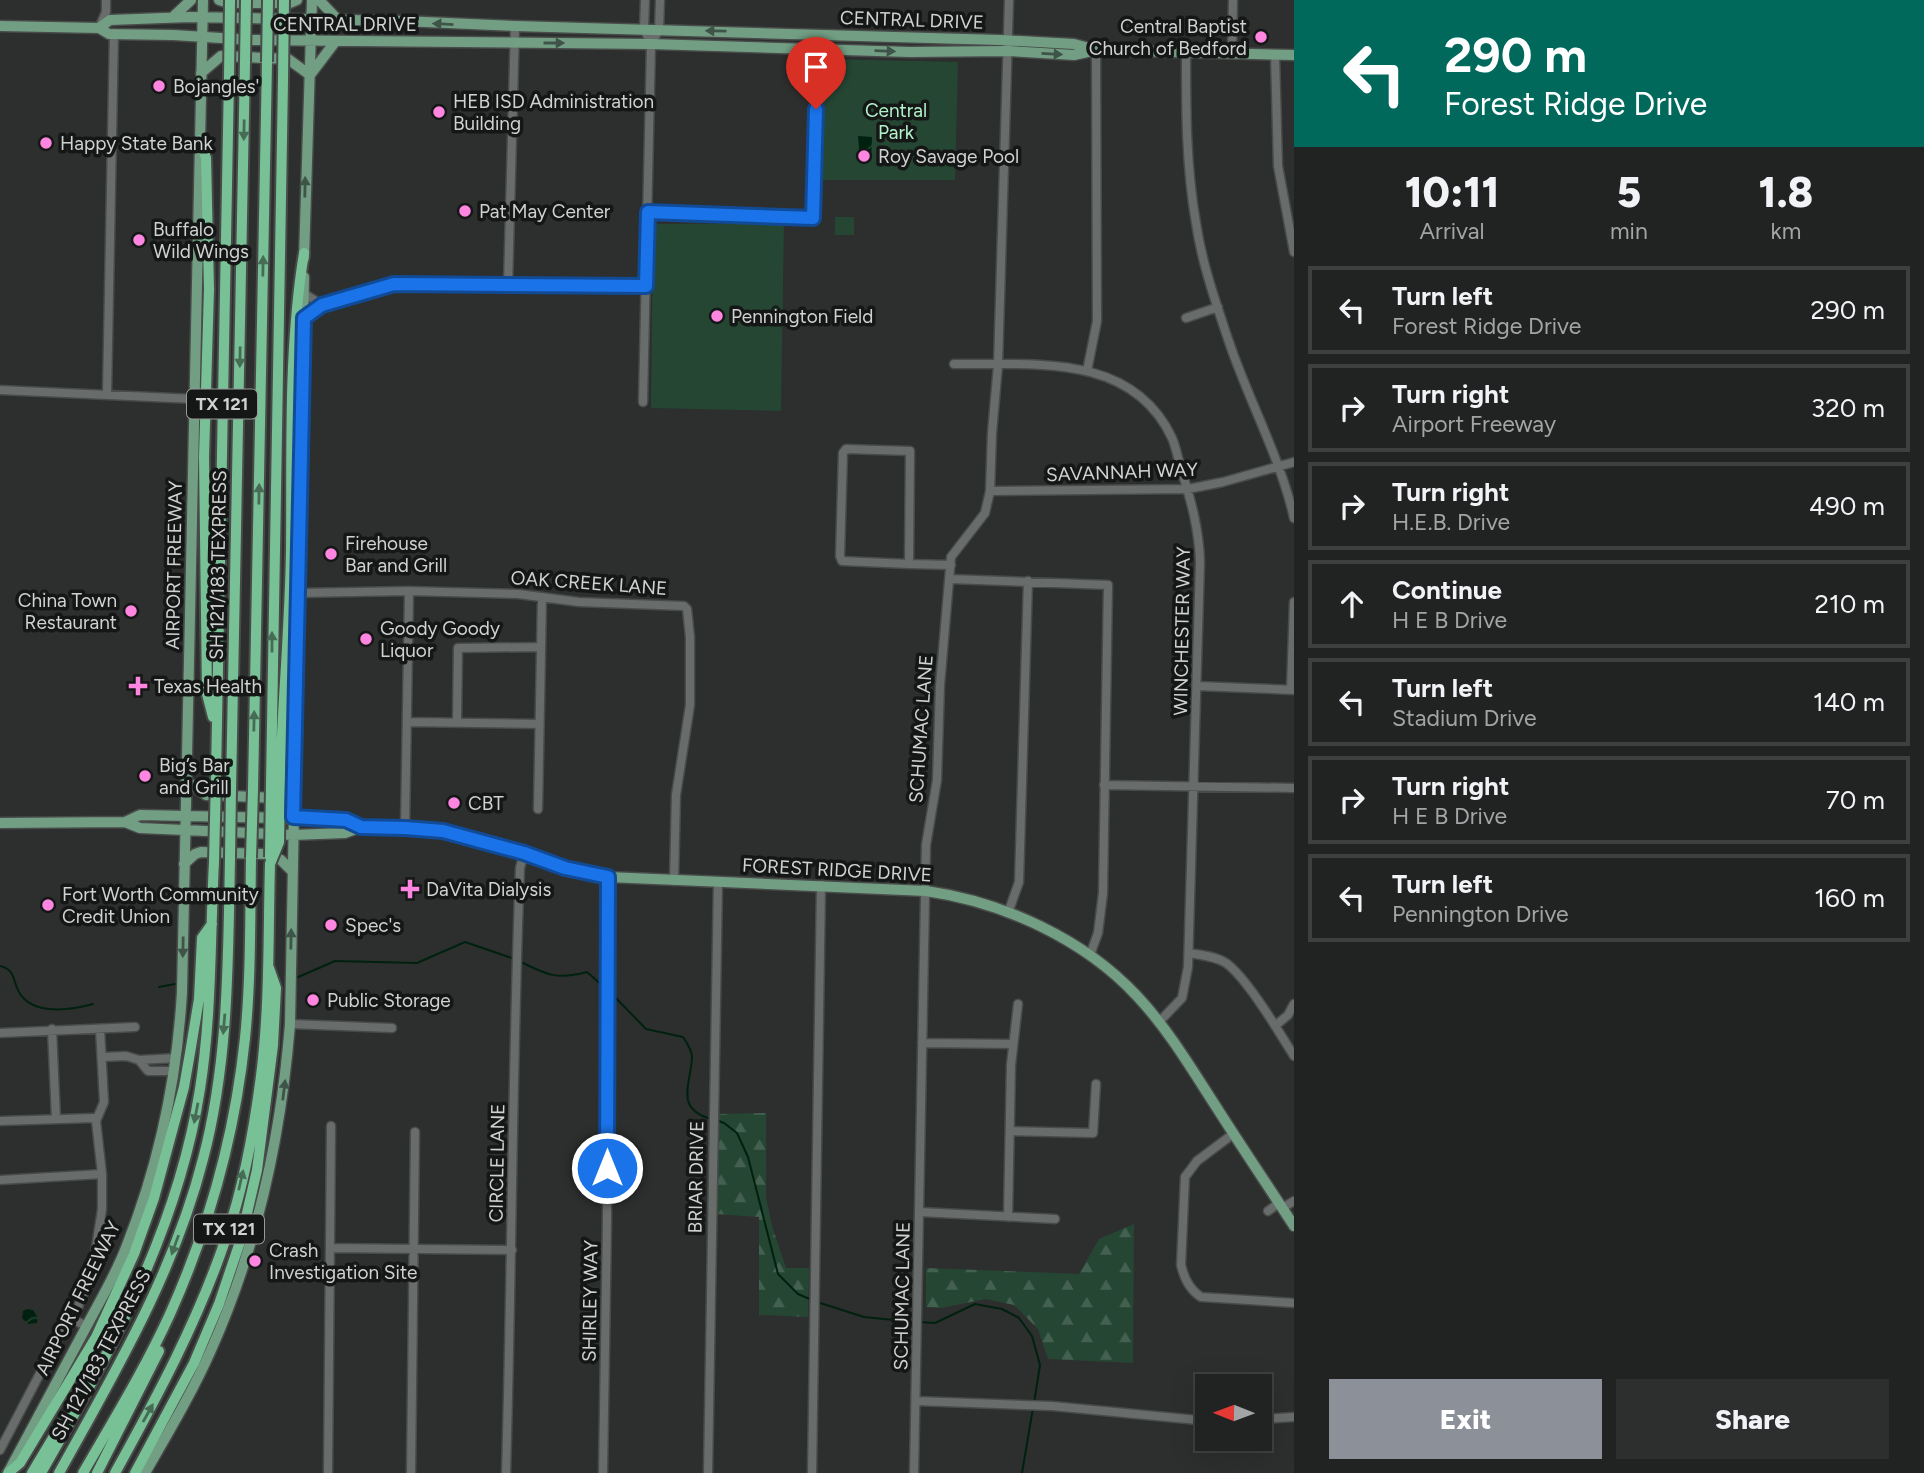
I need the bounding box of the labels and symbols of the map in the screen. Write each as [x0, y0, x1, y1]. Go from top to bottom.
street label: CENTRAL DRIVE [840, 6, 984, 34]
street label: CENTRAL DRIVE [273, 13, 417, 36]
place label: Central Baptist Church of Bedford [1089, 15, 1247, 60]
one-way arrow [432, 18, 454, 29]
one-way arrow [705, 25, 727, 37]
marker: Central Baptist Church of Bedford [1253, 29, 1269, 45]
one-way arrow [543, 37, 565, 49]
pin [786, 37, 846, 109]
one-way arrow [875, 46, 897, 57]
one-way arrow [1042, 48, 1064, 59]
place label: Bojangles' [173, 75, 259, 98]
marker: Bojangles' [151, 78, 167, 94]
place label: HEB ISD Administration Building [453, 90, 654, 135]
park label: Central Park [865, 99, 927, 144]
marker: HEB ISD Administration Building [431, 104, 447, 120]
one-way arrow [238, 119, 250, 141]
place label: Happy State Bank [60, 132, 213, 155]
marker: Happy State Bank [38, 135, 54, 151]
place label: Roy Savage Pool [878, 145, 1019, 168]
marker: Roy Savage Pool [856, 148, 872, 164]
one-way arrow [299, 176, 311, 198]
place label: Pat May Center [479, 200, 611, 223]
marker: Pat May Center [457, 203, 473, 219]
place label: Buffalo Wild Wings [153, 218, 249, 263]
marker: Buffalo Wild Wings [131, 232, 147, 248]
one-way arrow [257, 255, 269, 277]
place label: Pennington Field [731, 305, 873, 328]
marker: Pennington Field [709, 308, 725, 324]
one-way arrow [234, 347, 245, 369]
road number: TX 121 [187, 390, 257, 418]
street label: SAVANNAH WAY [1046, 458, 1199, 486]
street label: SH 121/183 TEXPRESS [205, 470, 231, 660]
street label: AIRPORT FREEWAY [161, 480, 187, 650]
one-way arrow [253, 482, 264, 504]
place label: Firehouse Bar and Grill [345, 532, 447, 577]
marker: Firehouse Bar and Grill [323, 546, 339, 562]
street label: WINCHESTER WAY [1169, 546, 1195, 716]
street label: OAK CREEK LANE [510, 566, 668, 600]
place label: China Town Restaurant [18, 589, 117, 634]
marker: China Town Restaurant [123, 603, 139, 619]
place label: Goody Goody Liquor [380, 617, 500, 662]
one-way arrow [266, 631, 278, 653]
marker: Goody Goody Liquor [358, 631, 374, 647]
street label: SCHUMAC LANE [904, 654, 938, 804]
place label: Texas Health [154, 675, 262, 698]
marker: Texas Health [128, 676, 148, 696]
one-way arrow [248, 710, 260, 732]
place label: Big’s Bar and Grill [159, 754, 230, 799]
marker: Big’s Bar and Grill [137, 768, 153, 784]
place label: CBT [468, 792, 504, 815]
marker: CBT [446, 795, 462, 811]
street label: FOREST RIDGE DRIVE [741, 854, 933, 886]
place label: DaVita Dialysis [426, 878, 551, 901]
marker: DaVita Dialysis [400, 879, 420, 899]
place label: Fort Worth Community Credit Union [62, 883, 259, 928]
marker: Fort Worth Community Credit Union [40, 897, 56, 913]
place label: Spec's [345, 914, 401, 937]
marker: Spec's [323, 917, 339, 933]
one-way arrow [285, 928, 297, 950]
one-way arrow [177, 936, 189, 958]
place label: Public Storage [327, 989, 451, 1012]
marker: Public Storage [305, 992, 321, 1008]
one-way arrow [219, 1013, 230, 1035]
one-way arrow [278, 1078, 289, 1100]
one-way arrow [190, 1102, 201, 1124]
street label: CIRCLE LANE [484, 1103, 510, 1223]
street label: BRIAR DRIVE [684, 1120, 708, 1234]
position arrow [570, 1131, 644, 1205]
one-way arrow [236, 1169, 247, 1191]
road number: TX 121 [194, 1214, 264, 1244]
street label: AIRPORT FREEWAY [31, 1216, 126, 1379]
street label: SCHUMAC LANE [889, 1221, 915, 1371]
one-way arrow [169, 1234, 180, 1255]
place label: Crash Investigation Site [269, 1239, 417, 1284]
street label: SHIRLEY WAY [577, 1239, 603, 1362]
marker: Crash Investigation Site [247, 1253, 263, 1269]
street label: SH 121/183 TEXPRESS [46, 1266, 156, 1444]
north arrow [1195, 1374, 1272, 1451]
one-way arrow [142, 1404, 154, 1423]

